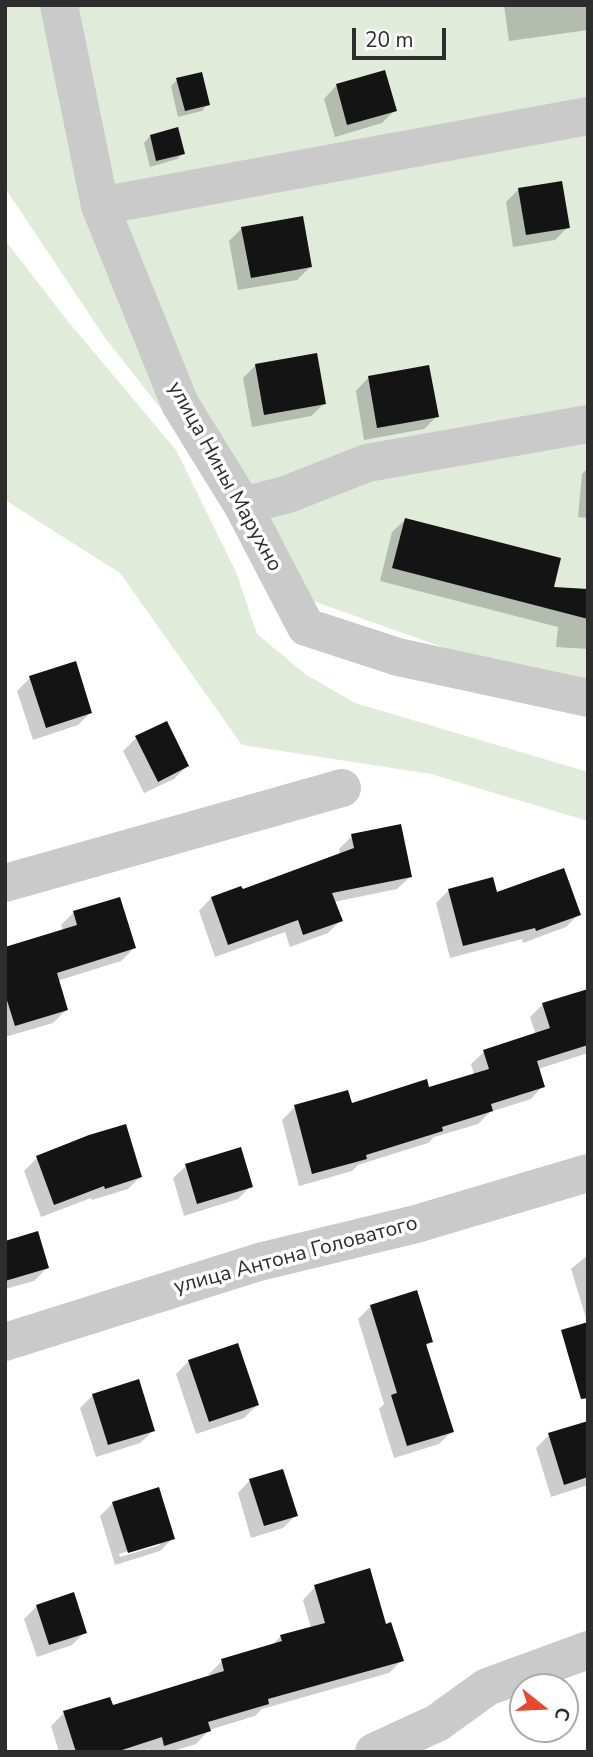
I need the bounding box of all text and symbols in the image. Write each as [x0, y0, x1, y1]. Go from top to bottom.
scale bar [355, 14, 449, 58]
text: 20 m [365, 26, 414, 54]
street label: улица Нины Марухно [161, 378, 287, 576]
street label: улица Антона Головатого [171, 1211, 421, 1301]
north arrow [509, 1673, 579, 1743]
text: С [548, 1704, 576, 1724]

